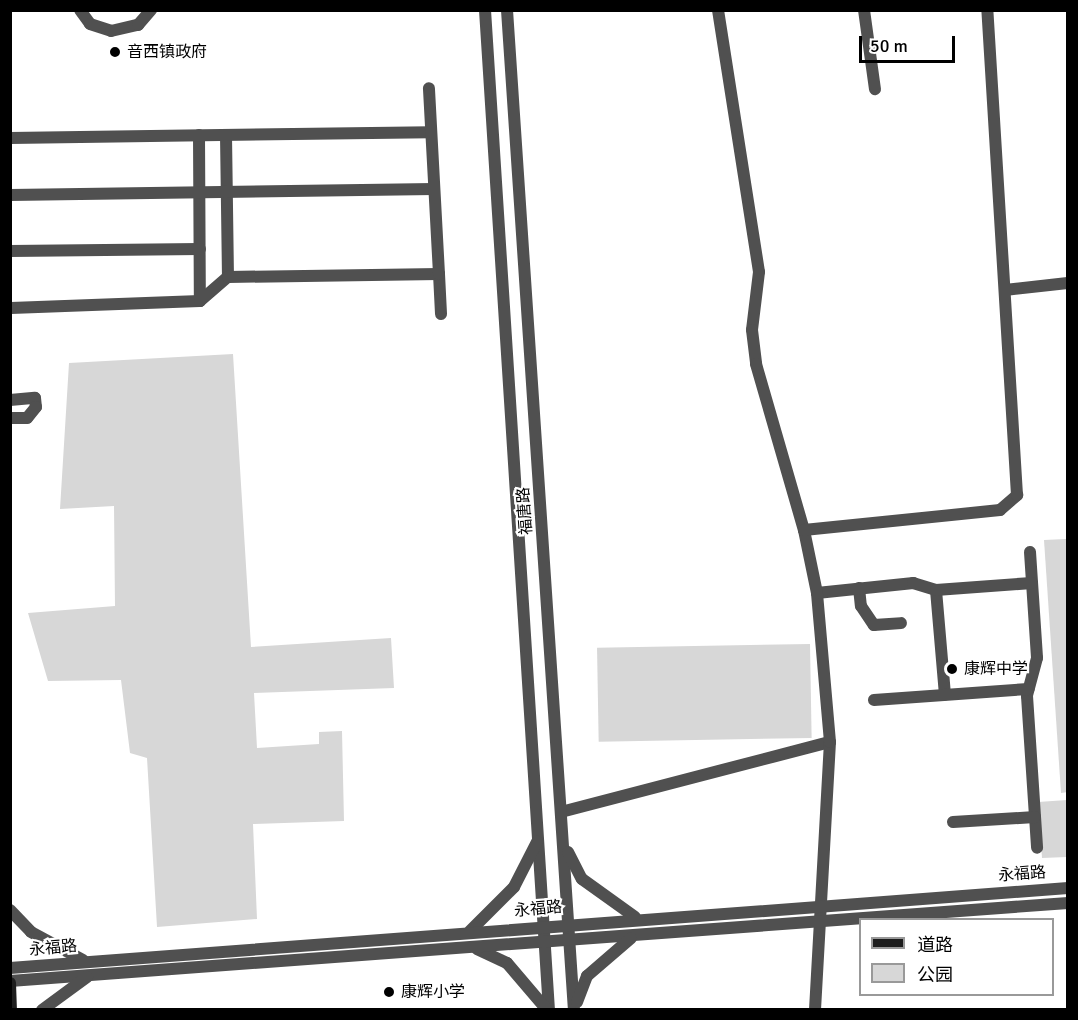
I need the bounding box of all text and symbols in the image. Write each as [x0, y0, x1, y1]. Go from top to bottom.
scale bar [862, 24, 958, 62]
text: 50 m [870, 35, 908, 57]
place label: 音西镇政府 [127, 42, 207, 62]
marker: 音西镇政府 [108, 45, 122, 59]
street label: 福唐路 [514, 486, 536, 536]
place label: 康辉中学 [964, 659, 1028, 679]
marker: 康辉中学 [945, 662, 959, 676]
street label: 永福路 [997, 863, 1047, 885]
street label: 永福路 [513, 897, 563, 921]
legend [859, 918, 1054, 996]
text: 道路 [917, 934, 953, 956]
street label: 永福路 [28, 936, 78, 960]
text: 公园 [917, 964, 953, 986]
place label: 康辉小学 [401, 982, 465, 1002]
marker: 康辉小学 [382, 985, 396, 999]

